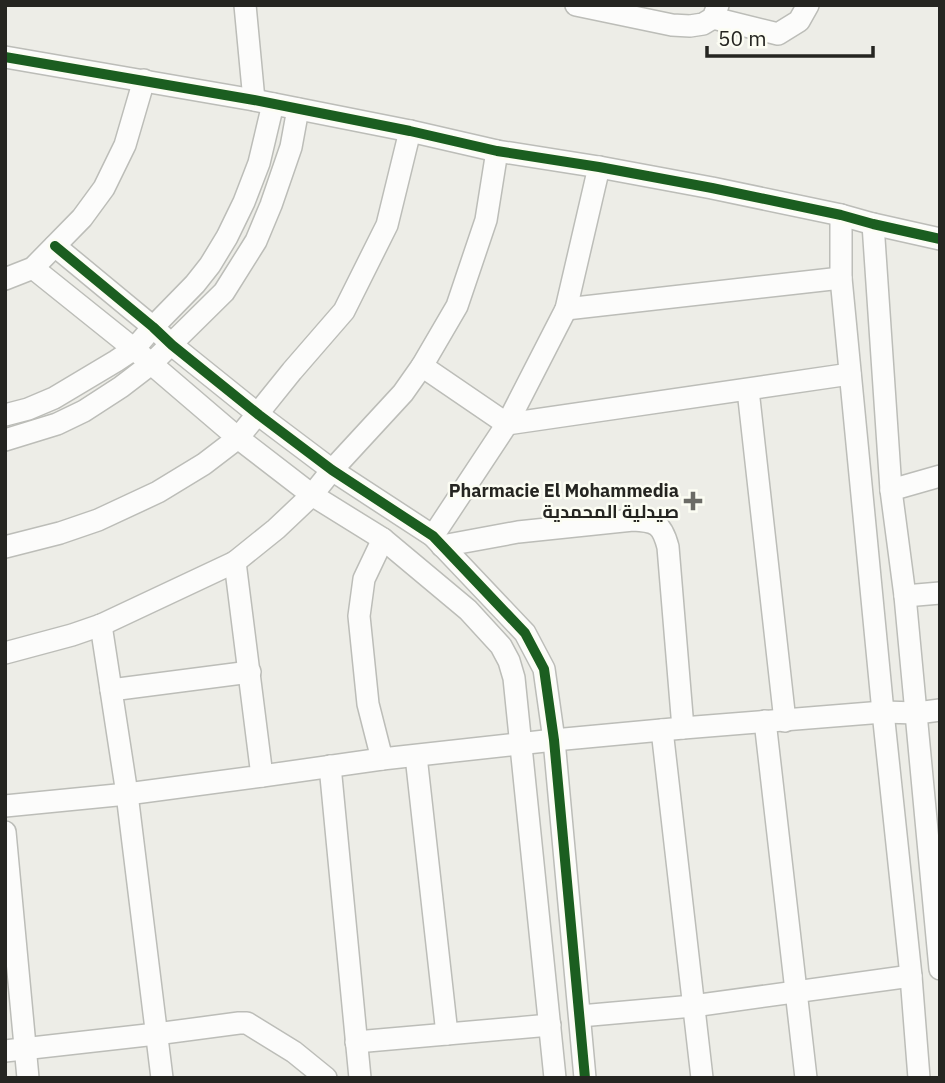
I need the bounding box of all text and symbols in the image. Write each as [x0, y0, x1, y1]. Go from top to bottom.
scale bar [707, 14, 873, 58]
text: 50 m [718, 24, 767, 52]
place label: Pharmacie El Mohammedia صيدلية المحمدية [449, 479, 679, 523]
marker: Pharmacie El Mohammedia صيدلية المحمدية [685, 493, 701, 509]

